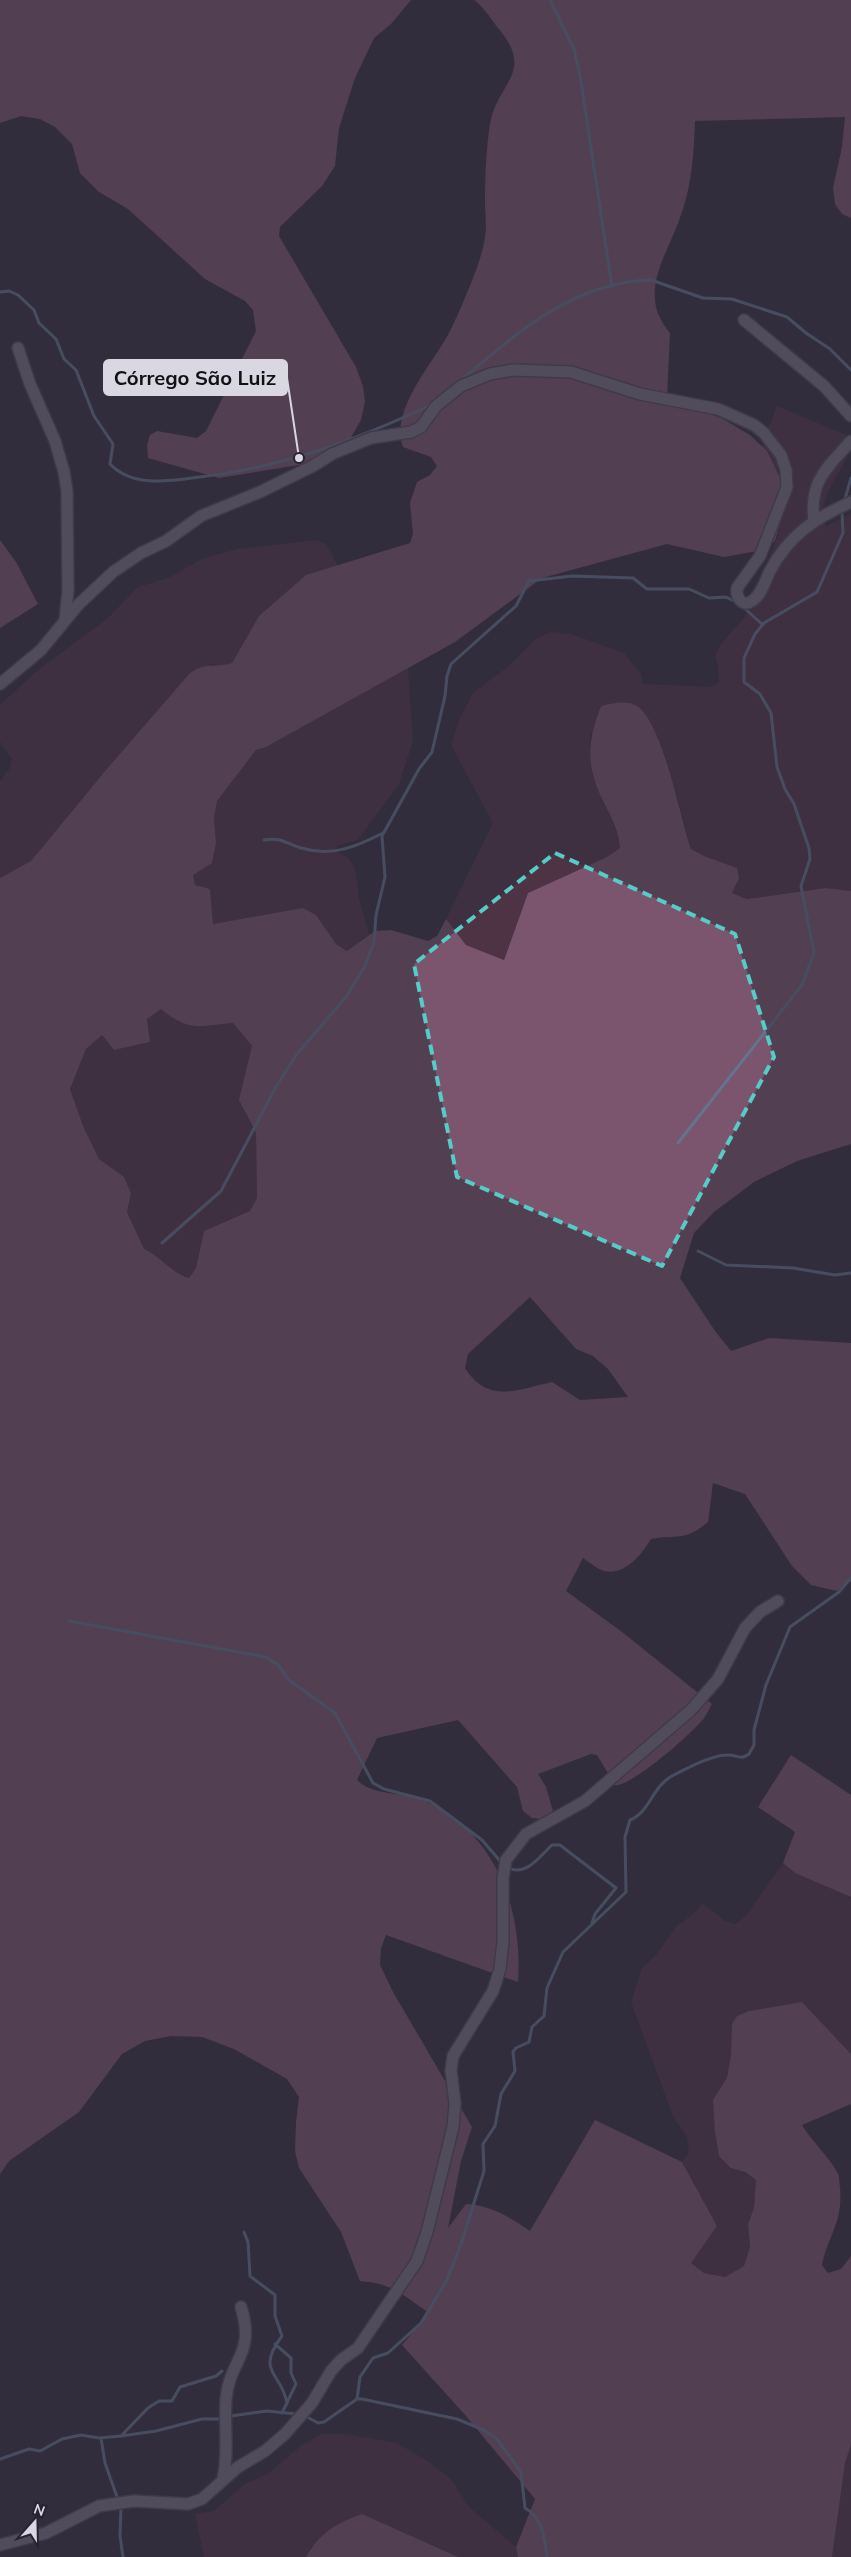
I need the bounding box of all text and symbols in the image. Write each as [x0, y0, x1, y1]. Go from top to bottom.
callout: Córrego São Luiz [104, 360, 287, 395]
text: Córrego São Luiz [114, 365, 276, 390]
north arrow [10, 2497, 60, 2547]
text: N [31, 2500, 47, 2520]

